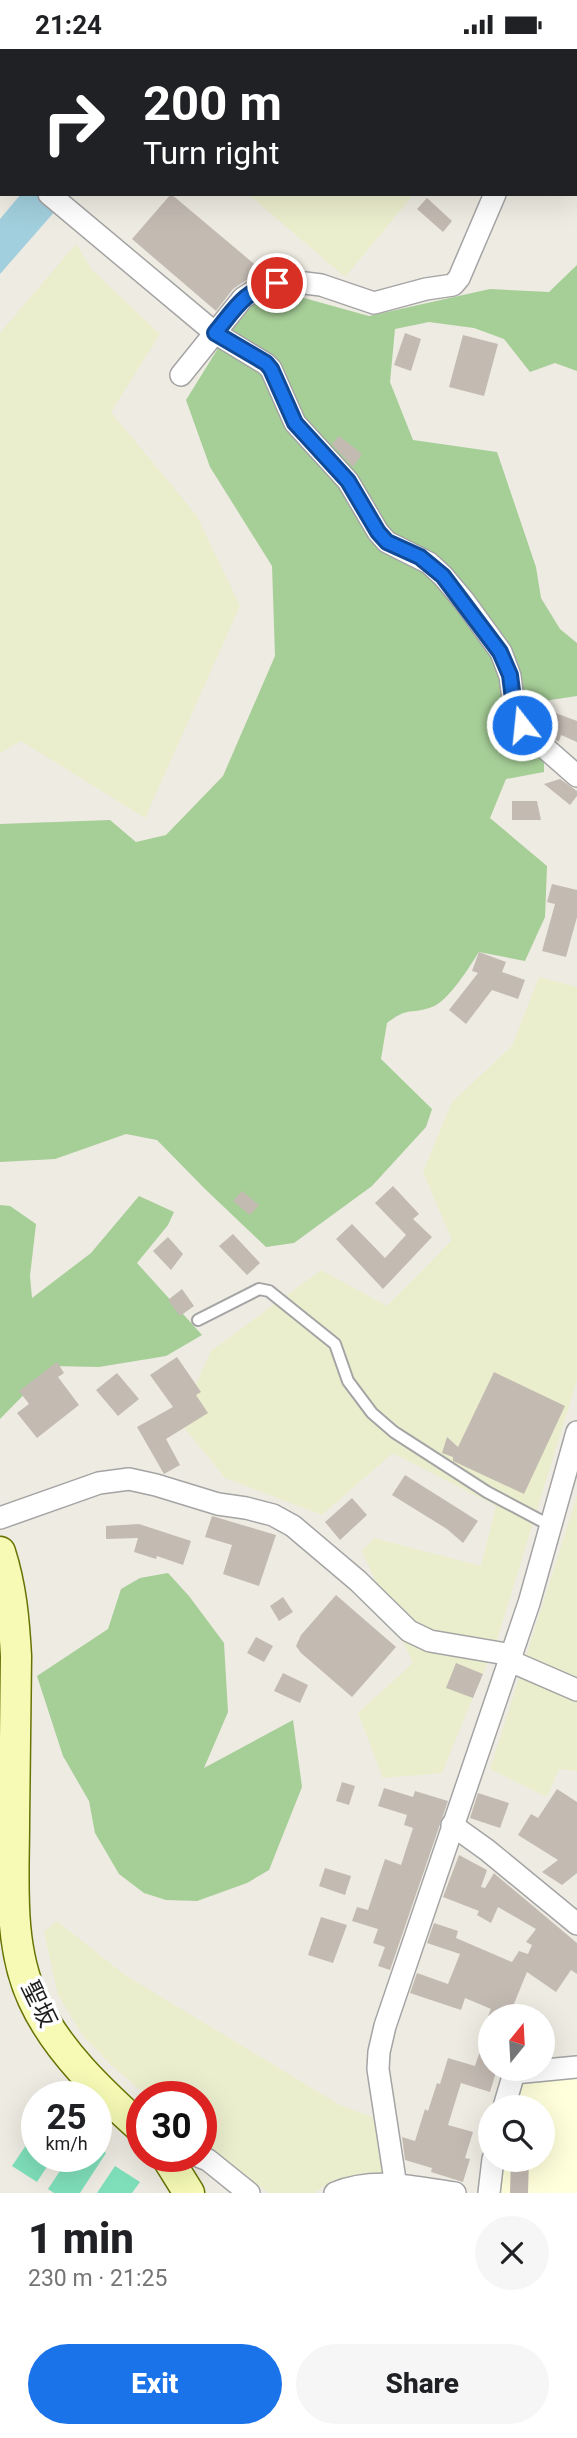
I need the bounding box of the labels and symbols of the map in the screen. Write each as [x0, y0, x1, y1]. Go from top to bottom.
pin [247, 253, 307, 313]
position arrow [485, 688, 559, 762]
street label: 聖坂 [16, 1976, 62, 2032]
north arrow [478, 2004, 555, 2081]
speed limit sign: 30 [126, 2081, 217, 2172]

